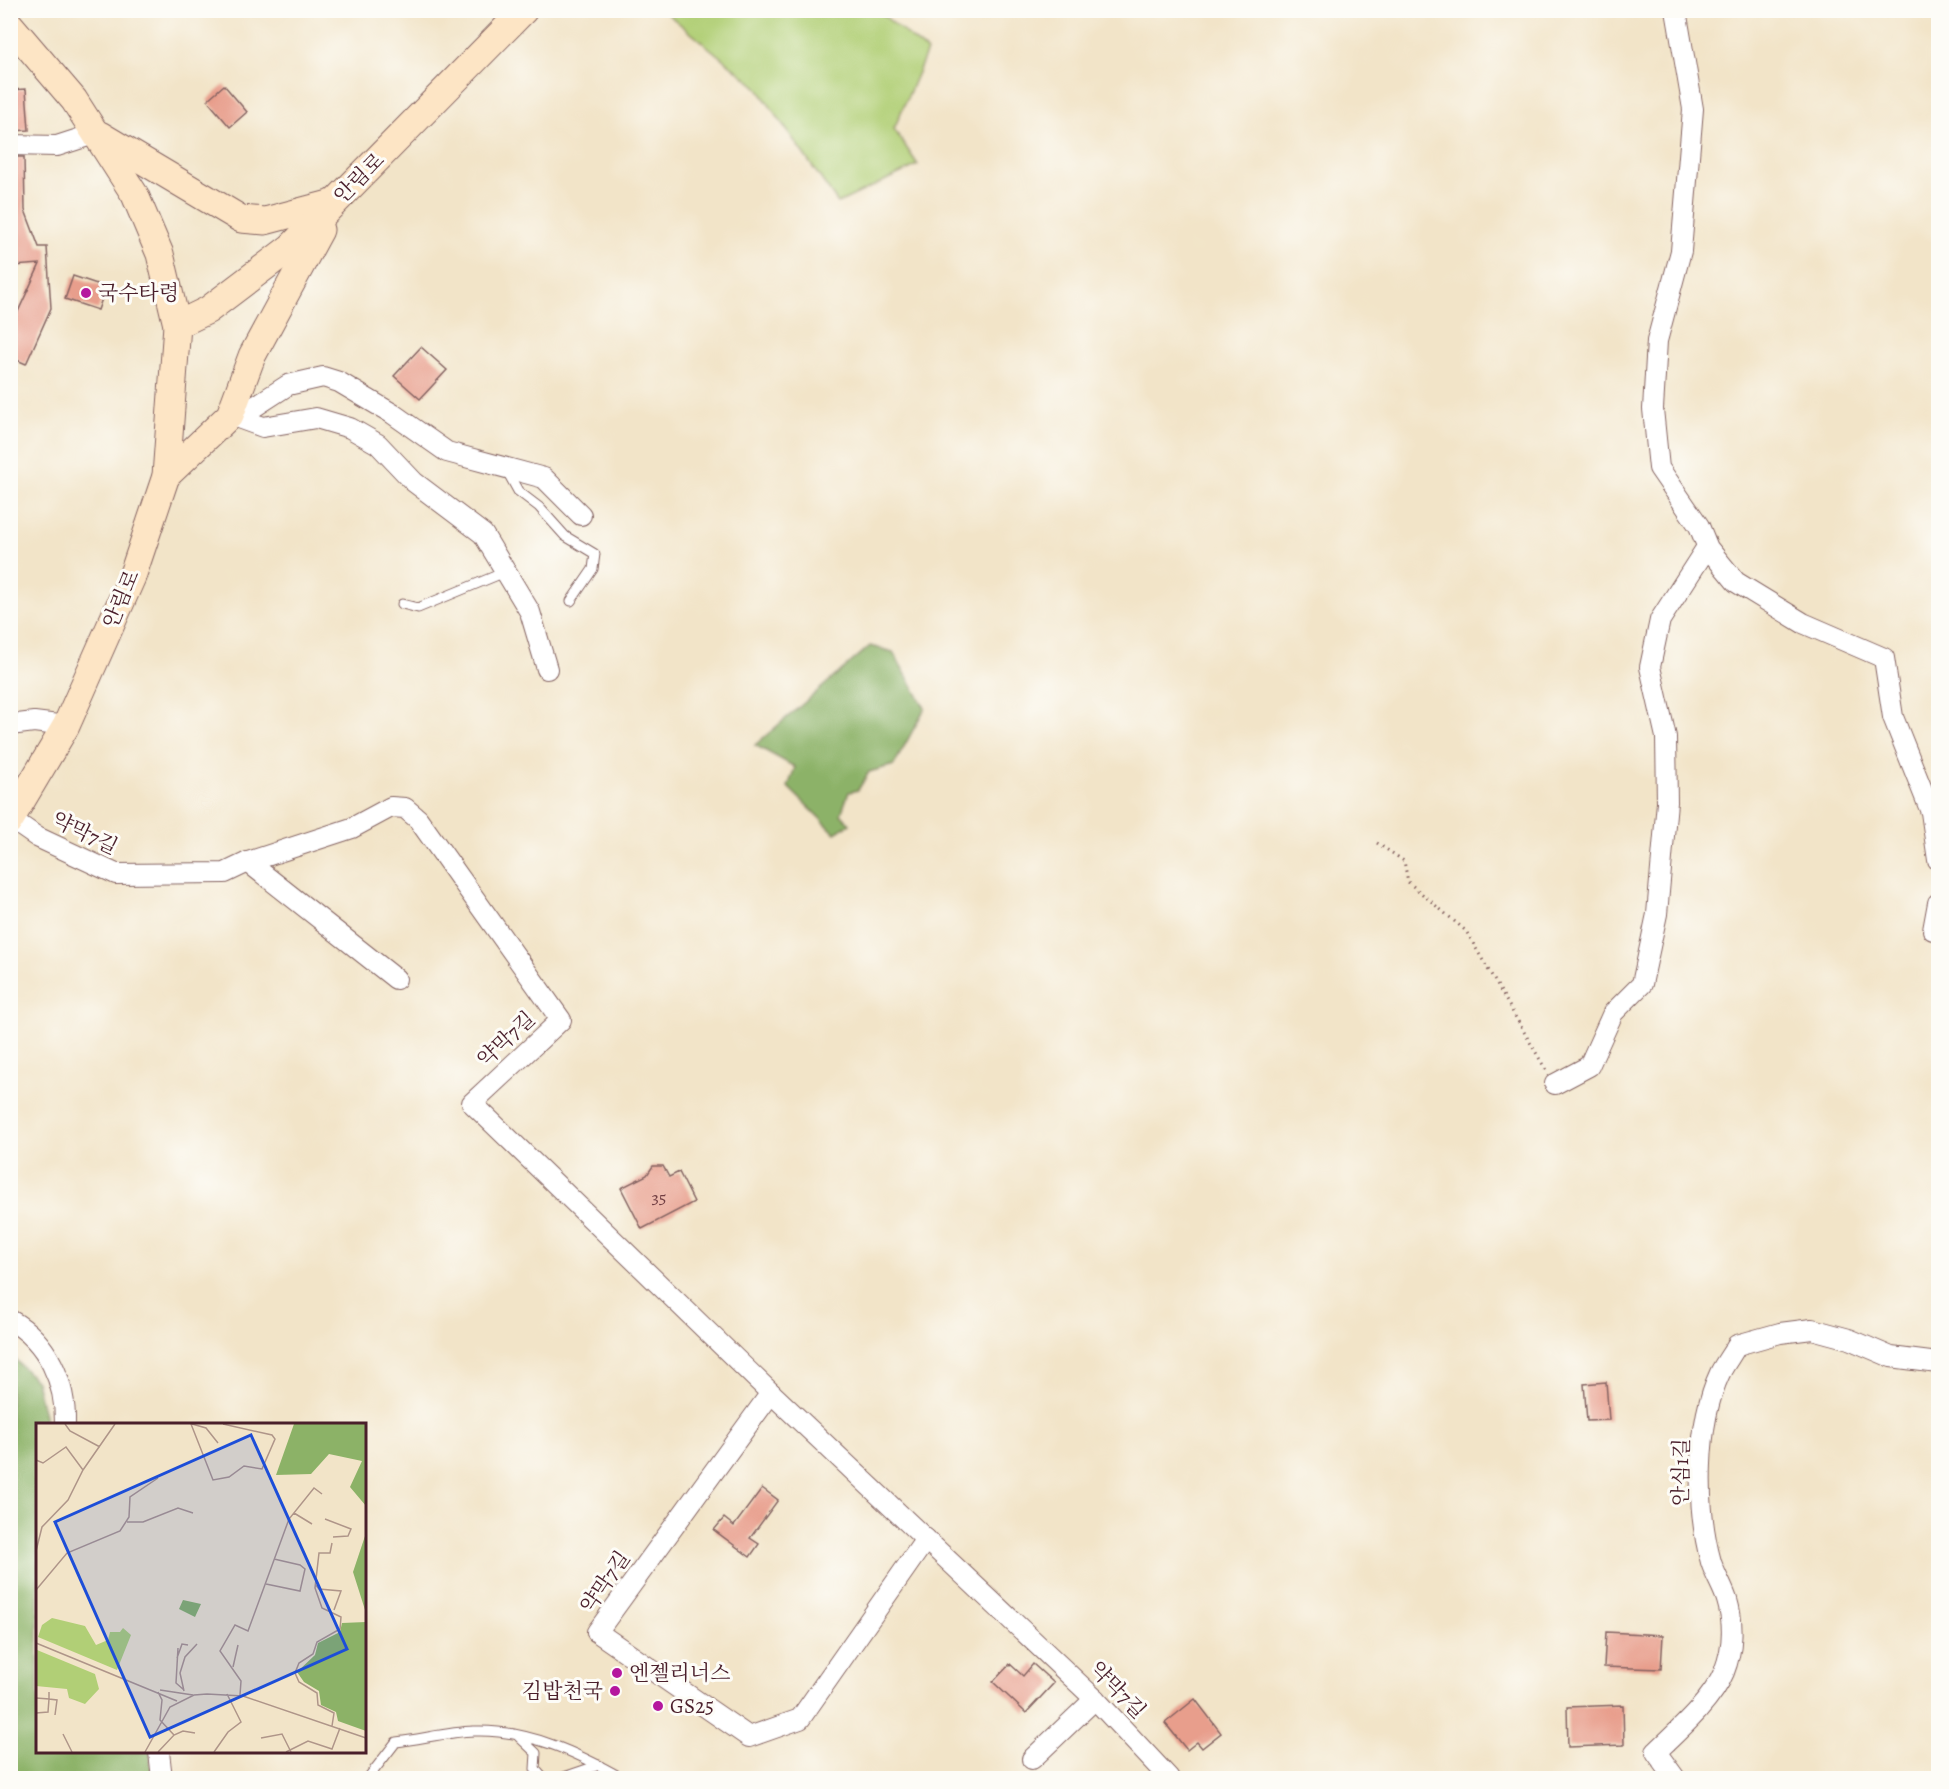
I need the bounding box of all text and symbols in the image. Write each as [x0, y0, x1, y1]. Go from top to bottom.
street label: 안림로 [328, 147, 390, 209]
place label: 국수타령 [98, 279, 179, 307]
marker: 국수타령 [79, 286, 93, 300]
street label: 안림로 [96, 566, 146, 632]
street label: 약막7길 [48, 805, 122, 861]
street label: 약막7길 [471, 1005, 541, 1073]
house number: 35 [651, 1185, 667, 1209]
inset map [36, 1423, 366, 1753]
street label: 안심1길 [1666, 1438, 1696, 1506]
street label: 약막7길 [574, 1545, 636, 1619]
street label: 약막7길 [1084, 1655, 1152, 1725]
place label: 엔젤리너스 [629, 1659, 730, 1687]
marker: 엔젤리너스 [610, 1666, 624, 1680]
place label: 김밥천국 [522, 1677, 603, 1705]
marker: 김밥천국 [608, 1684, 622, 1698]
place label: GS25 [670, 1692, 714, 1720]
marker: GS25 [651, 1699, 665, 1713]

